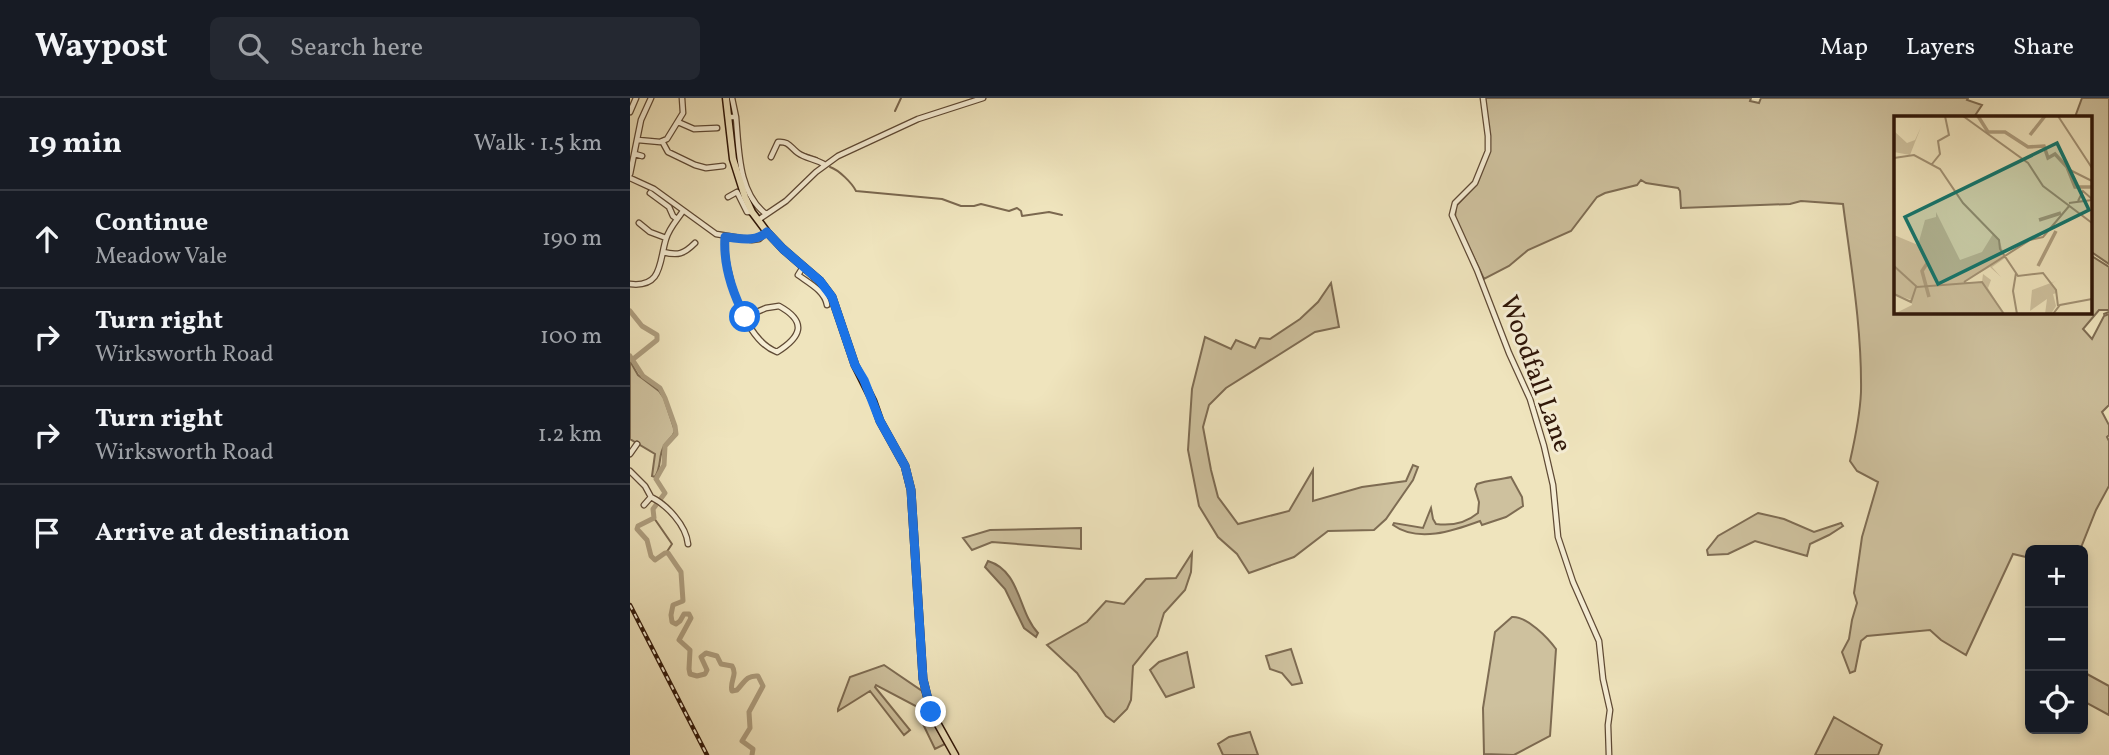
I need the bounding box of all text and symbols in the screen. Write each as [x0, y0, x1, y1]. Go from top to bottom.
search box [210, 17, 700, 80]
text: Waypost [35, 25, 168, 71]
icon: search [234, 29, 272, 67]
text: Search here [290, 30, 423, 66]
text: Map [1820, 31, 1868, 65]
text: Layers [1906, 31, 1975, 65]
text: Share [2013, 31, 2074, 65]
inset map [1894, 116, 2092, 313]
text: 19 min [28, 123, 122, 165]
text: Walk · 1.5 km [474, 128, 602, 160]
text: Continue [95, 205, 208, 241]
icon: ahead [28, 220, 66, 258]
text: 190 m [542, 223, 602, 255]
text: Meadow Vale [95, 241, 227, 273]
street label: Woodfall Lane [1490, 291, 1580, 457]
route start [729, 301, 760, 332]
text: Turn right [95, 303, 223, 339]
icon: right [28, 318, 66, 356]
text: 100 m [540, 321, 602, 353]
text: Wirksworth Road [95, 339, 274, 371]
text: Turn right [95, 401, 223, 437]
icon: right [28, 416, 66, 454]
text: 1.2 km [538, 419, 602, 451]
text: Wirksworth Road [95, 437, 274, 469]
icon: arrive [28, 514, 66, 552]
text: Arrive at destination [95, 515, 350, 551]
map controls [2025, 545, 2088, 734]
button: + [2025, 545, 2088, 608]
button: − [2025, 608, 2088, 671]
button: locate [2025, 671, 2088, 734]
route end [915, 696, 946, 727]

